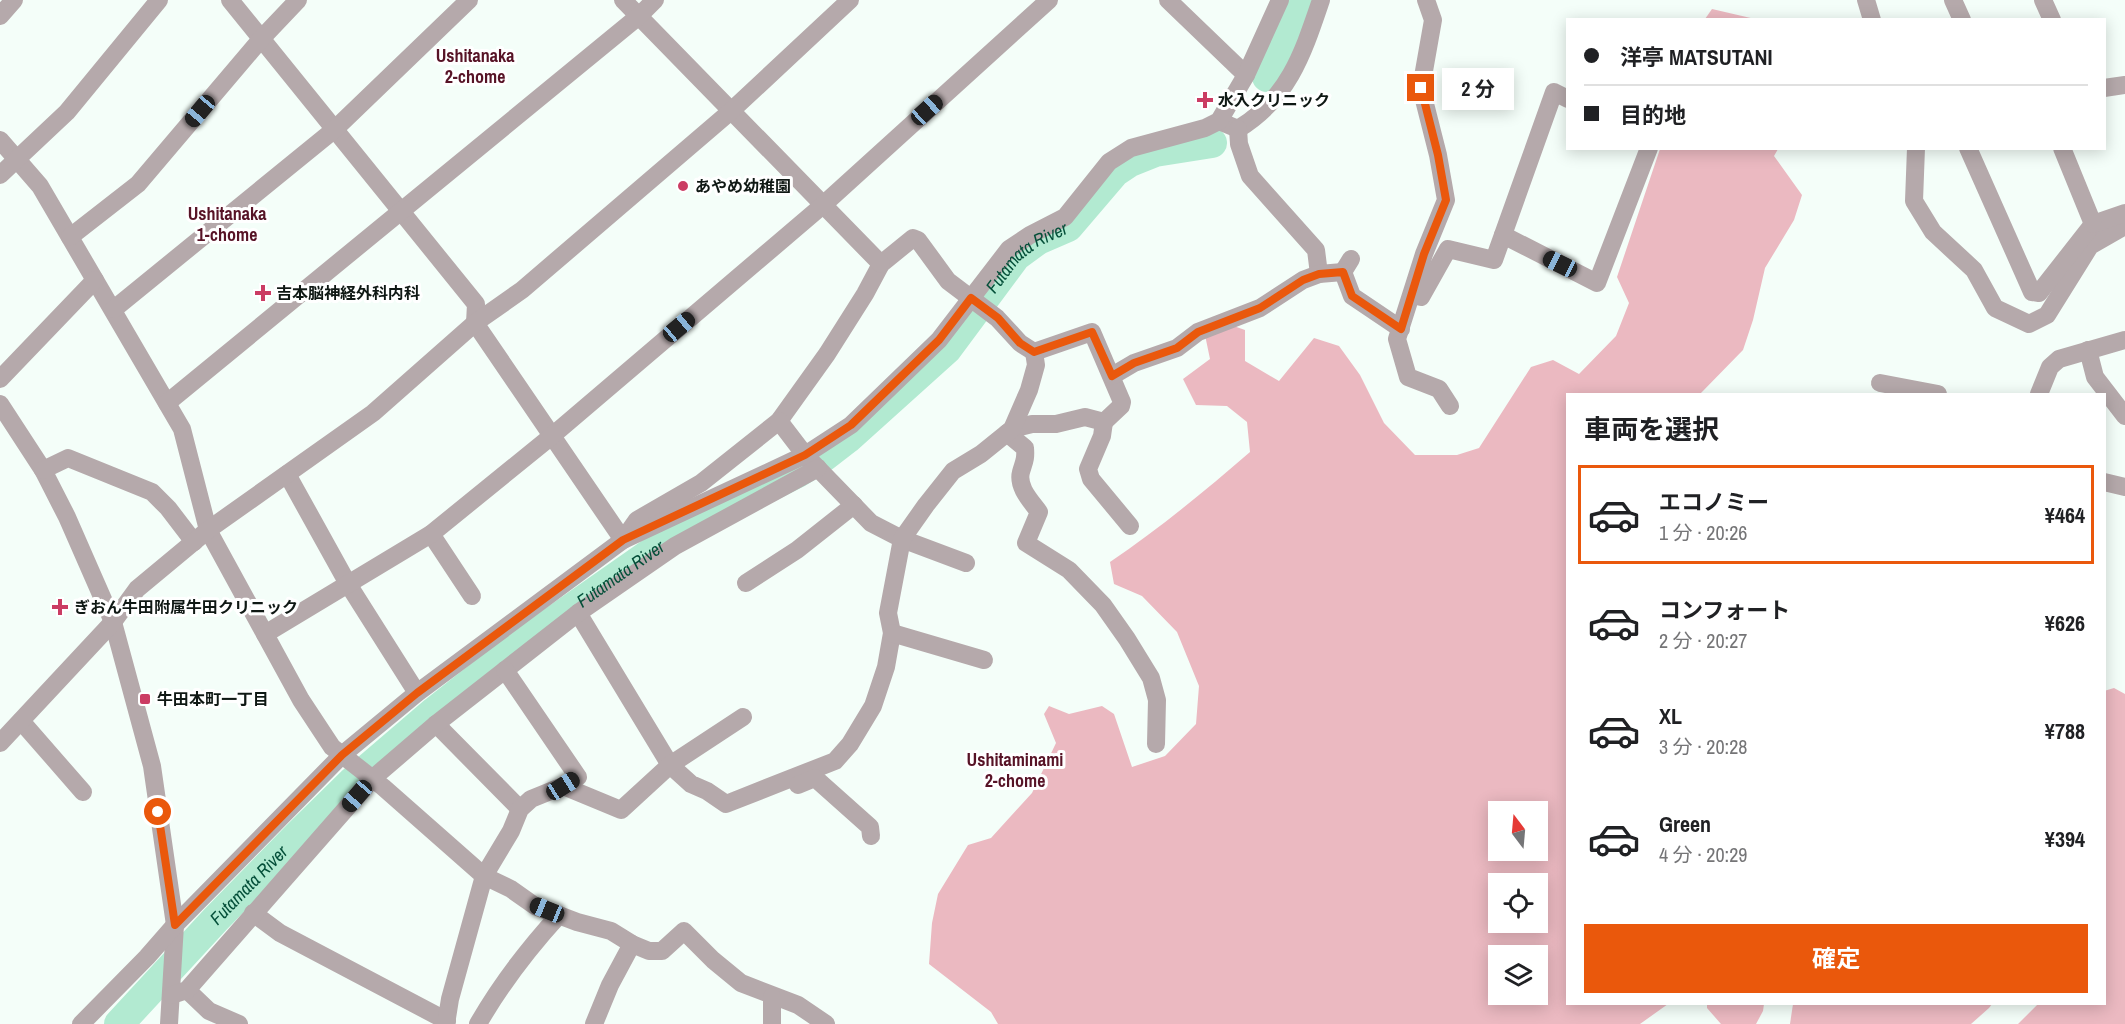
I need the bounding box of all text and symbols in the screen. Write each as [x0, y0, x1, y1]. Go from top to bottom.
text: 洋亭 MATSUTANI [1620, 42, 1773, 72]
district label: Ushitanaka 2-chome [436, 43, 515, 89]
callout: 2 分 [1442, 67, 1514, 109]
route end [1407, 74, 1434, 101]
text: 2 分 [1461, 75, 1495, 102]
place label: 水入クリニック [1218, 89, 1330, 111]
car [182, 91, 218, 131]
car [908, 91, 946, 129]
marker: 水入クリニック [1196, 91, 1214, 109]
text: 目的地 [1620, 100, 1686, 130]
place label: あやめ幼稚園 [695, 175, 791, 197]
marker: あやめ幼稚園 [676, 179, 690, 193]
district label: Ushitanaka 1-chome [188, 201, 267, 247]
water label: Futamata River [980, 215, 1072, 298]
car [1540, 248, 1580, 280]
place label: 吉本脳神経外科内科 [276, 282, 420, 304]
marker: 吉本脳神経外科内科 [254, 284, 272, 302]
car [659, 309, 699, 345]
text: 車両を選択 [1584, 411, 1719, 447]
text: エコノミー [1659, 487, 1769, 517]
icon: car [1587, 488, 1641, 542]
text: ¥464 [2045, 500, 2085, 530]
text: 1 分 · 20:26 [1659, 519, 1747, 546]
water label: Futamata River [571, 534, 670, 613]
text: コンフォート [1659, 595, 1790, 625]
place label: ぎおん牛田附属牛田クリニック [74, 596, 298, 618]
icon: car [1587, 596, 1641, 650]
marker: ぎおん牛田附属牛田クリニック [51, 598, 69, 616]
text: ¥626 [2045, 608, 2085, 638]
text: 2 分 · 20:27 [1659, 627, 1747, 654]
place label: 牛田本町一丁目 [157, 688, 269, 710]
marker: 牛田本町一丁目 [138, 692, 152, 706]
text: XL [1659, 701, 1682, 731]
icon: car [1587, 704, 1641, 758]
text: ¥788 [2045, 716, 2085, 746]
text: 3 分 · 20:28 [1659, 733, 1747, 760]
district label: Ushitaminami 2-chome [967, 747, 1063, 793]
car [543, 769, 583, 803]
car [338, 777, 376, 815]
route start [144, 798, 171, 825]
north arrow [1488, 801, 1548, 861]
map controls [1488, 801, 1548, 1005]
text: Green [1659, 809, 1711, 839]
icon: car [1587, 812, 1641, 866]
text: ¥394 [2045, 824, 2085, 854]
water label: Futamata River [204, 839, 294, 930]
text: 4 分 · 20:29 [1659, 841, 1747, 868]
button: locate [1488, 873, 1548, 933]
car [527, 895, 567, 925]
button: 確定 [1584, 924, 2088, 993]
button: layers [1488, 945, 1548, 1005]

